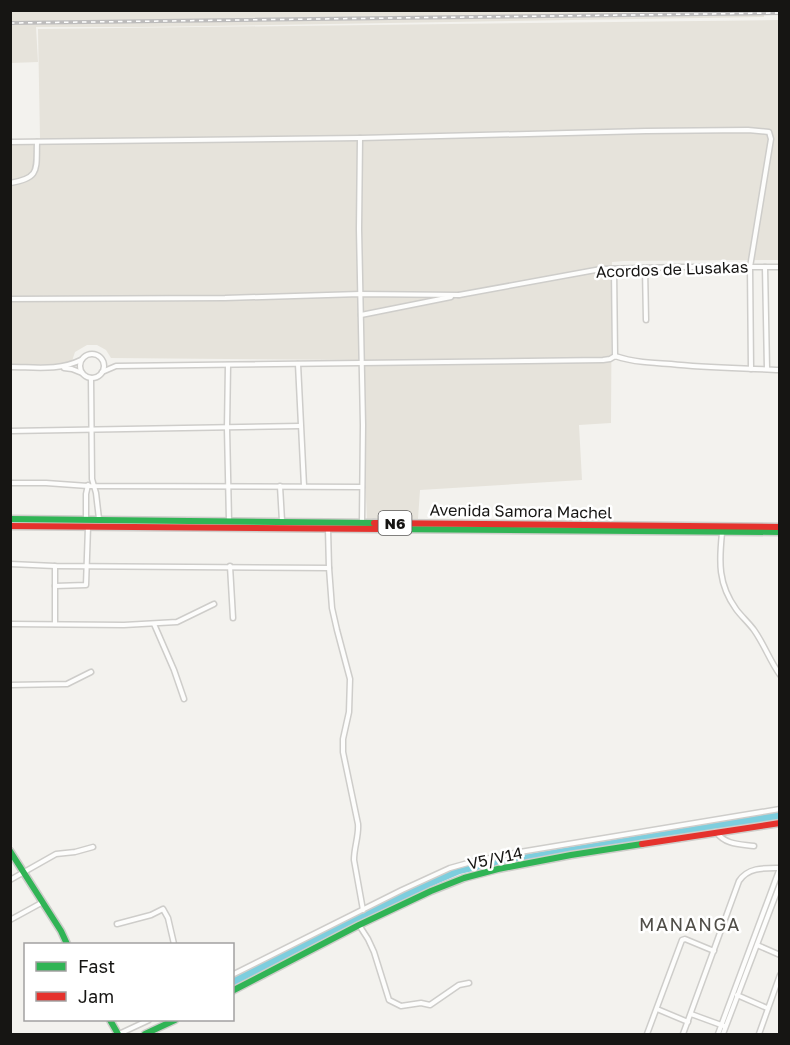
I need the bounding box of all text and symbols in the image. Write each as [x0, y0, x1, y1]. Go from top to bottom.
street label: Acordos de Lusakas [595, 256, 749, 282]
street label: Avenida Samora Machel [430, 499, 612, 523]
road number: N6 [378, 511, 412, 535]
street label: V5/V14 [466, 842, 524, 874]
district label: MANANGA [639, 913, 741, 935]
legend [24, 943, 234, 1021]
text: Fast [78, 955, 115, 977]
text: Jam [78, 985, 114, 1007]

